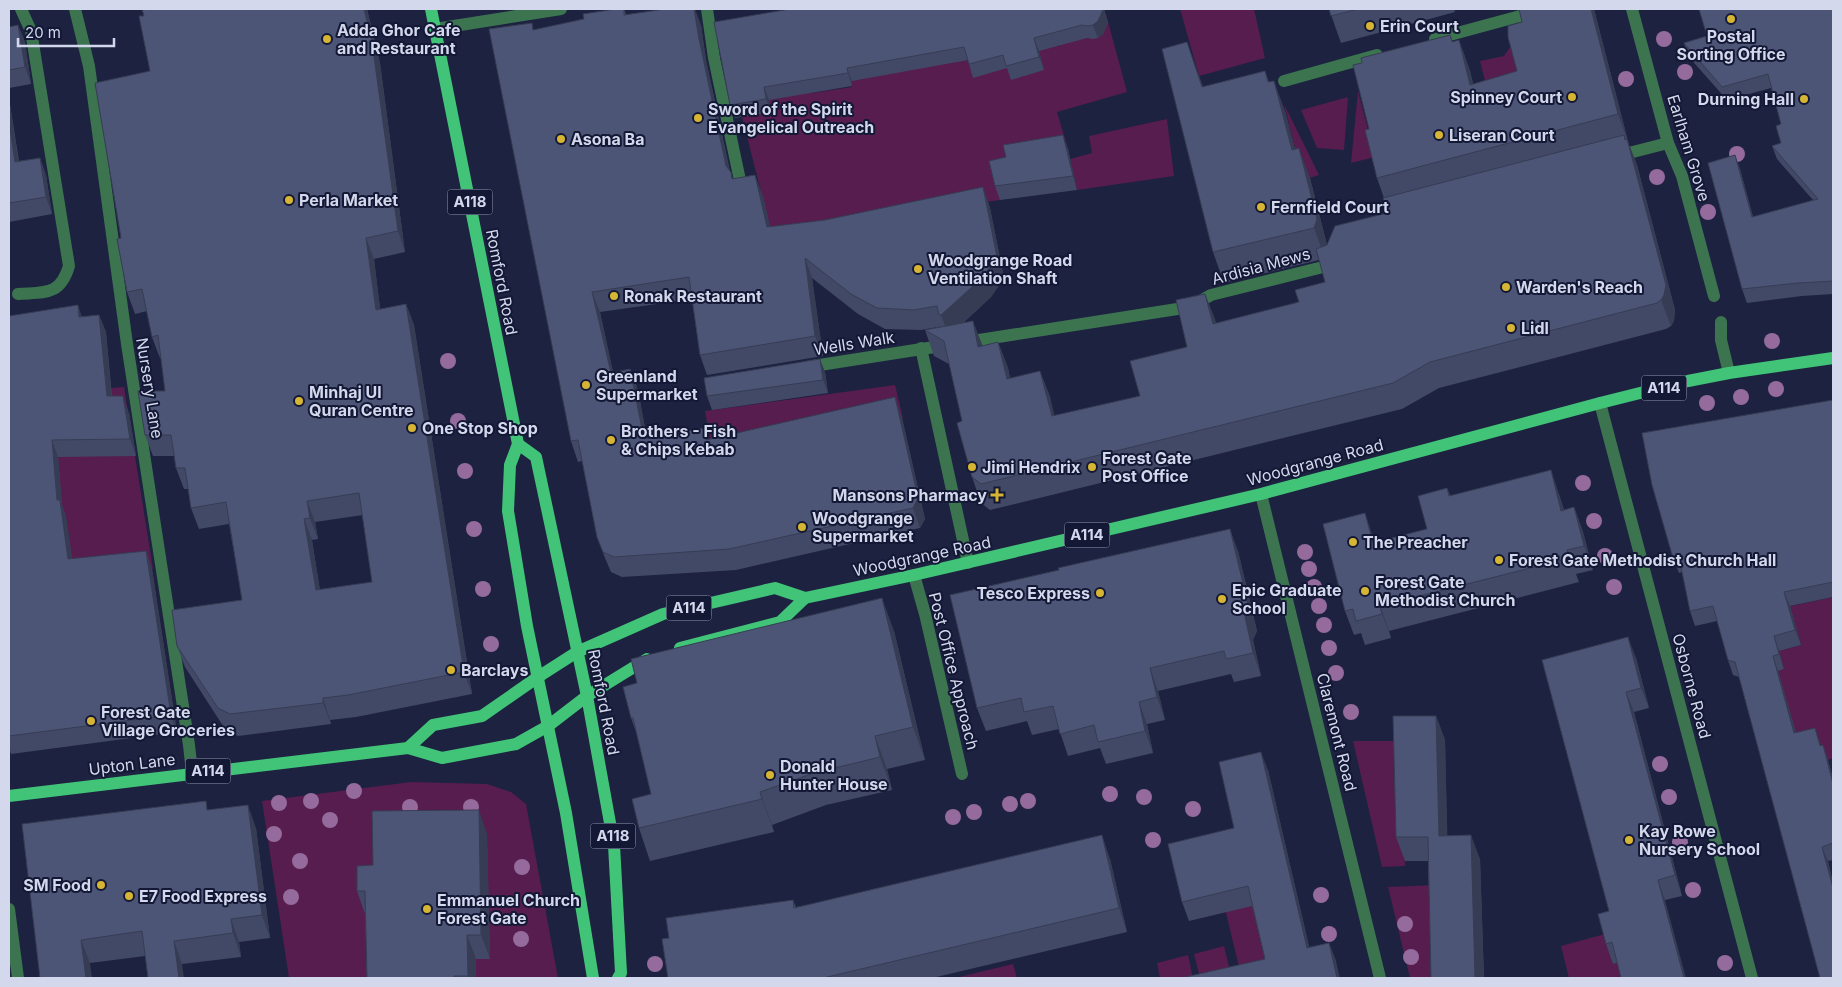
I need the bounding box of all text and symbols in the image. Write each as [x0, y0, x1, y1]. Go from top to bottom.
marker: Postal Sorting Office [1725, 13, 1737, 25]
scale bar [18, 15, 114, 47]
place label: Erin Court [1380, 16, 1459, 36]
place label: Adda Ghor Cafe and Restaurant [337, 20, 461, 58]
marker: Erin Court [1364, 20, 1376, 32]
text: 20 m [25, 23, 61, 42]
place label: Postal Sorting Office [1677, 26, 1785, 64]
marker: Adda Ghor Cafe and Restaurant [321, 33, 333, 45]
place label: Spinney Court [1450, 87, 1562, 107]
place label: Durning Hall [1698, 89, 1794, 109]
marker: Spinney Court [1566, 91, 1578, 103]
street label: Earlham Grove [1663, 92, 1715, 204]
marker: Durning Hall [1798, 93, 1810, 105]
place label: Sword of the Spirit Evangelical Outreach [708, 99, 874, 137]
marker: Sword of the Spirit Evangelical Outreach [692, 112, 704, 124]
place label: Liseran Court [1449, 125, 1555, 145]
place label: Asona Ba [571, 129, 644, 149]
marker: Liseran Court [1433, 129, 1445, 141]
marker: Asona Ba [555, 133, 567, 145]
place label: Perla Market [299, 190, 398, 210]
road number: A118 [448, 190, 492, 214]
marker: Perla Market [283, 194, 295, 206]
place label: Fernfield Court [1271, 197, 1389, 217]
marker: Fernfield Court [1255, 201, 1267, 213]
street label: Romford Road [482, 227, 522, 337]
street label: Ardisia Mews [1209, 243, 1313, 289]
place label: Woodgrange Road Ventilation Shaft [928, 250, 1072, 288]
marker: Woodgrange Road Ventilation Shaft [912, 263, 924, 275]
place label: Warden's Reach [1516, 277, 1643, 297]
marker: Warden's Reach [1500, 281, 1512, 293]
place label: Ronak Restaurant [624, 286, 762, 306]
marker: Ronak Restaurant [608, 290, 620, 302]
place label: Lidl [1521, 318, 1549, 338]
marker: Lidl [1505, 322, 1517, 334]
street label: Wells Walk [812, 327, 896, 359]
street label: Nursery Lane [132, 336, 168, 440]
place label: Greenland Supermarket [596, 366, 698, 404]
road number: A114 [1642, 376, 1686, 400]
marker: Greenland Supermarket [580, 379, 592, 391]
place label: Minhaj Ul Quran Centre [309, 382, 414, 420]
marker: Minhaj Ul Quran Centre [293, 395, 305, 407]
place label: One Stop Shop [422, 418, 538, 438]
place label: Brothers - Fish & Chips Kebab [621, 421, 736, 459]
marker: One Stop Shop [406, 422, 418, 434]
marker: Brothers - Fish & Chips Kebab [605, 434, 617, 446]
street label: Woodgrange Road [1245, 434, 1385, 490]
place label: Forest Gate Post Office [1102, 448, 1192, 486]
place label: Jimi Hendrix [982, 457, 1080, 477]
marker: Jimi Hendrix [966, 461, 978, 473]
marker: Forest Gate Post Office [1086, 461, 1098, 473]
place label: Mansons Pharmacy [832, 485, 987, 505]
marker: Mansons Pharmacy [991, 489, 1003, 501]
place label: Woodgrange Supermarket [812, 508, 914, 546]
marker: Woodgrange Supermarket [796, 521, 808, 533]
road number: A114 [1064, 522, 1110, 548]
street label: Woodgrange Road [851, 532, 993, 580]
place label: The Preacher [1363, 532, 1468, 552]
marker: The Preacher [1347, 536, 1359, 548]
place label: Forest Gate Methodist Church Hall [1509, 550, 1776, 570]
marker: Forest Gate Methodist Church Hall [1493, 554, 1505, 566]
place label: Forest Gate Methodist Church [1375, 572, 1515, 610]
place label: Epic Graduate School [1232, 580, 1342, 618]
place label: Tesco Express [976, 583, 1090, 603]
marker: Forest Gate Methodist Church [1359, 585, 1371, 597]
marker: Tesco Express [1094, 587, 1106, 599]
street label: Post Office Approach [925, 590, 983, 752]
marker: Epic Graduate School [1216, 593, 1228, 605]
road number: A114 [666, 596, 712, 620]
street label: Osborne Road [1668, 631, 1716, 741]
street label: Romford Road [584, 647, 624, 757]
place label: Barclays [461, 660, 528, 680]
marker: Barclays [445, 664, 457, 676]
street label: Claremont Road [1313, 671, 1361, 793]
place label: Forest Gate Village Groceries [101, 702, 235, 740]
marker: Forest Gate Village Groceries [85, 715, 97, 727]
street label: Upton Lane [88, 749, 176, 779]
place label: Donald Hunter House [780, 756, 888, 794]
road number: A114 [186, 758, 230, 784]
marker: Donald Hunter House [764, 769, 776, 781]
place label: Kay Rowe Nursery School [1639, 821, 1760, 859]
road number: A118 [590, 824, 636, 848]
marker: Kay Rowe Nursery School [1623, 834, 1635, 846]
place label: SM Food [23, 875, 91, 895]
marker: SM Food [95, 879, 107, 891]
place label: E7 Food Express [139, 886, 267, 906]
marker: E7 Food Express [123, 890, 135, 902]
place label: Emmanuel Church Forest Gate [437, 890, 580, 928]
marker: Emmanuel Church Forest Gate [421, 903, 433, 915]

